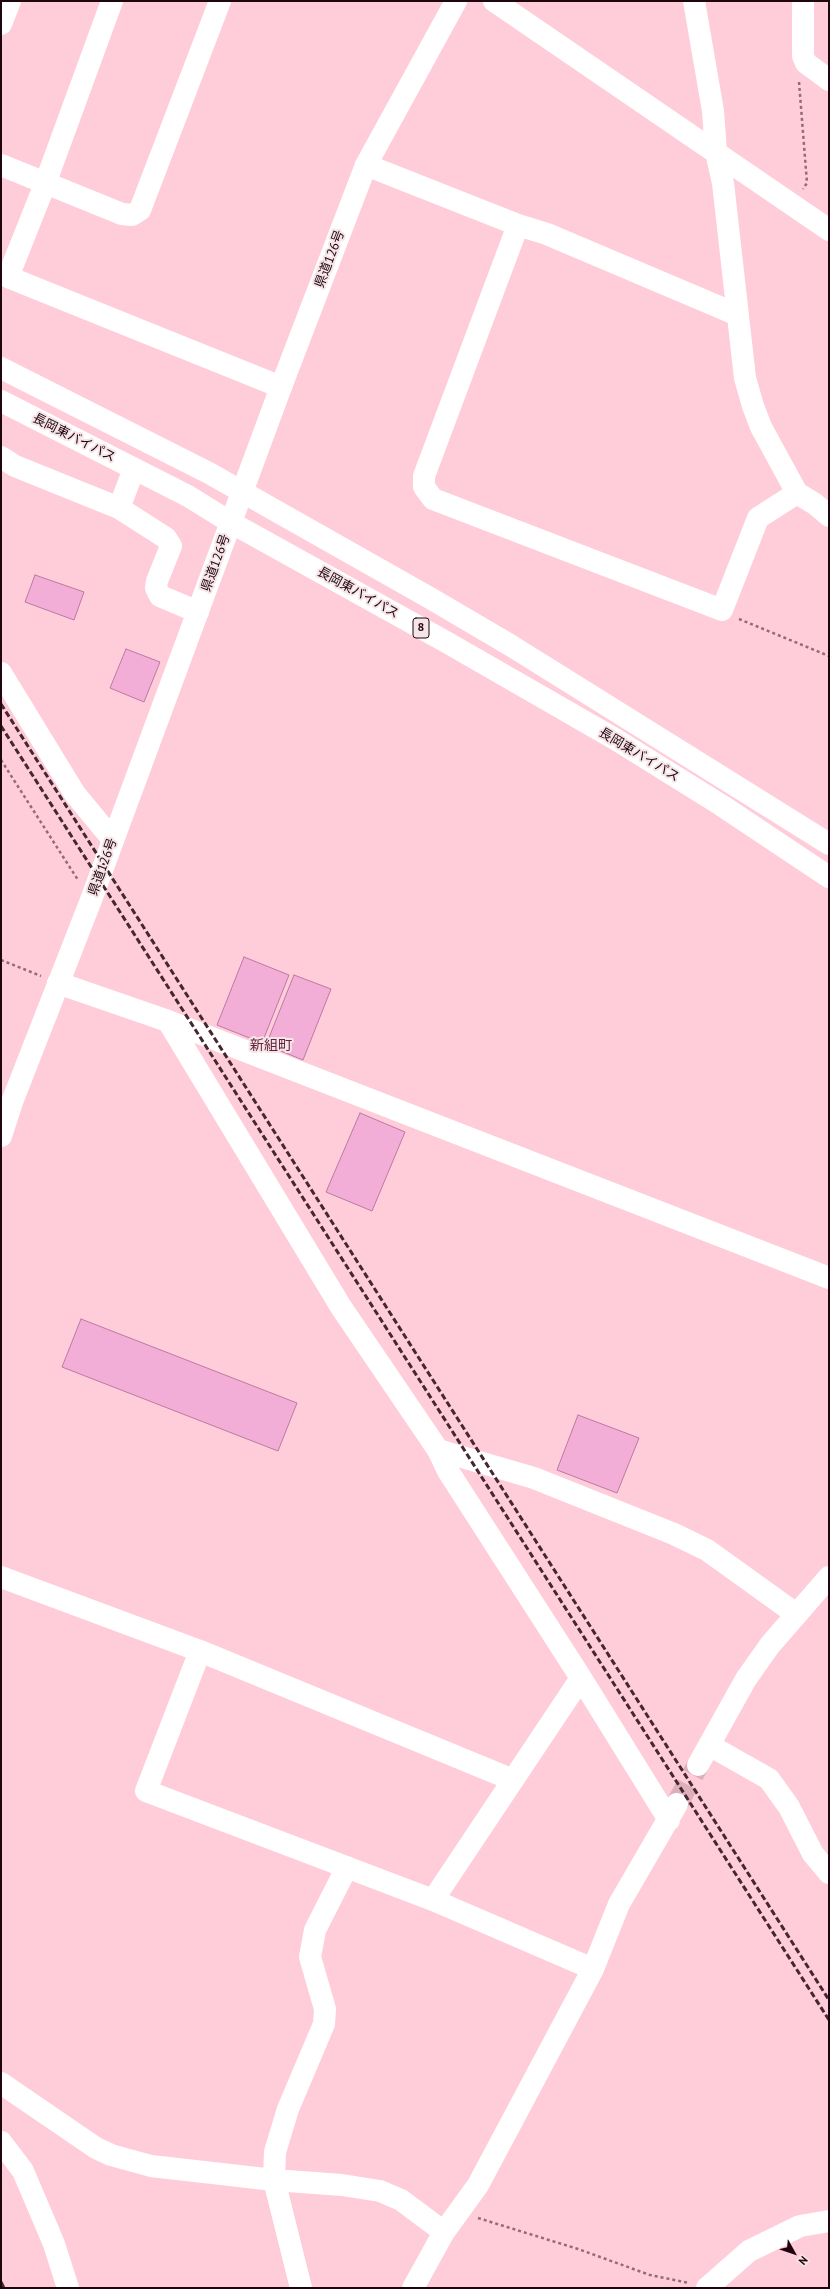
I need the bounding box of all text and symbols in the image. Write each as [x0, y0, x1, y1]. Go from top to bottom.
street label: 県道126号 [312, 228, 348, 290]
street label: 長岡東バイパス [30, 410, 118, 466]
street label: 県道126号 [198, 532, 234, 594]
street label: 長岡東バイパス [314, 564, 402, 622]
road number: 8 [413, 618, 429, 638]
street label: 長岡東バイパス [596, 725, 682, 785]
street label: 県道126号 [85, 836, 121, 898]
district label: 新組町 [250, 1038, 292, 1054]
north arrow [774, 2233, 814, 2273]
text: N [796, 2253, 811, 2268]

